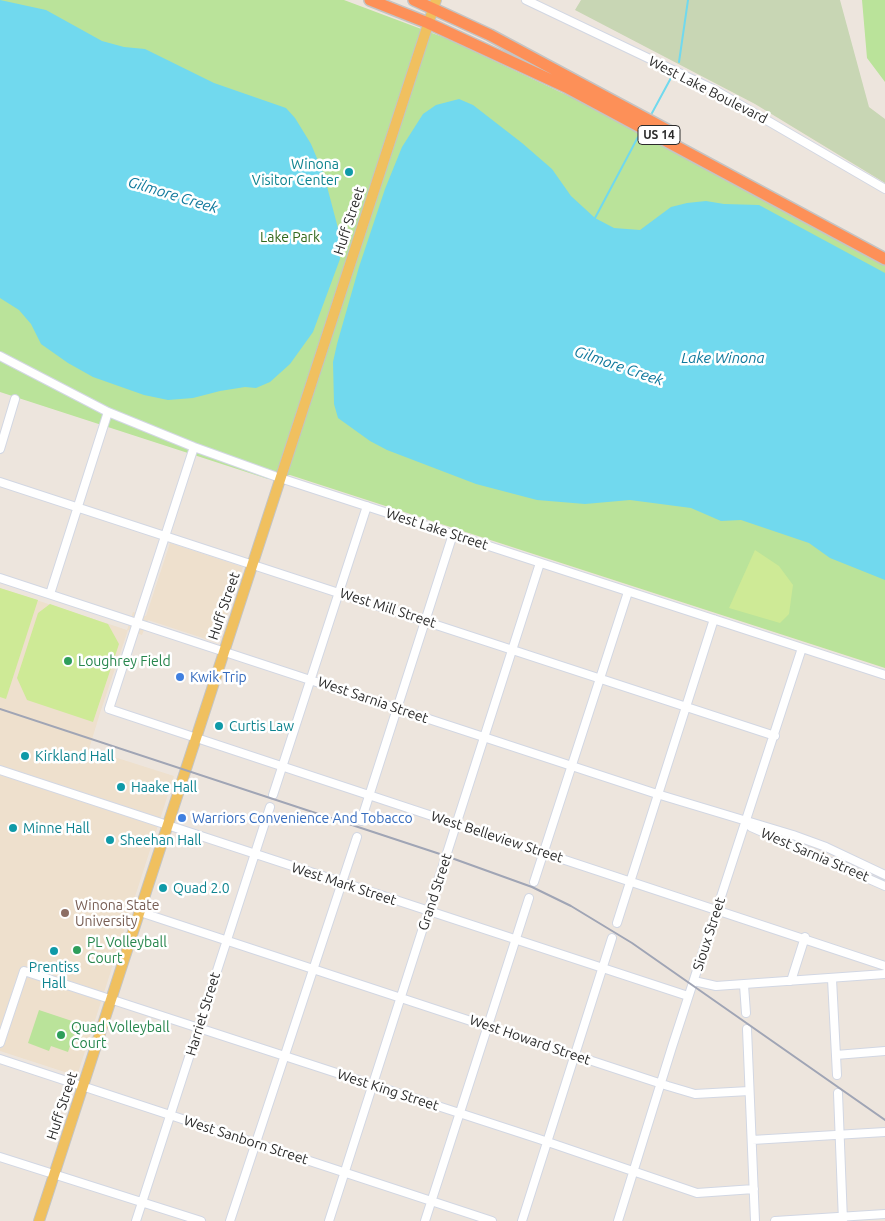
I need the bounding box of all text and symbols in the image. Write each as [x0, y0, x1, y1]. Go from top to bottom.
street label: West Lake Boulevard [646, 53, 770, 127]
road number: US 14 [638, 126, 680, 144]
place label: Winona Visitor Center [252, 156, 339, 188]
marker: Winona Visitor Center [343, 166, 355, 178]
water label: Gilmore Creek [126, 173, 220, 217]
street label: Huff Street [330, 185, 368, 257]
park label: Lake Park [260, 229, 320, 245]
water label: Gilmore Creek [572, 342, 666, 390]
water label: Lake Winona [681, 349, 765, 367]
street label: West Lake Street [384, 505, 490, 553]
street label: Huff Street [205, 570, 243, 642]
street label: West Mill Street [338, 584, 438, 632]
place label: Loughrey Field [78, 653, 171, 669]
marker: Loughrey Field [62, 655, 74, 667]
place label: Kwik Trip [190, 669, 247, 685]
marker: Kwik Trip [174, 671, 186, 683]
street label: West Sarnia Street [315, 673, 431, 727]
place label: Curtis Law [229, 718, 294, 734]
marker: Curtis Law [213, 720, 225, 732]
place label: Kirkland Hall [35, 748, 114, 764]
marker: Kirkland Hall [19, 750, 31, 762]
place label: Haake Hall [131, 779, 197, 795]
marker: Haake Hall [115, 781, 127, 793]
street label: West Belleview Street [429, 808, 565, 866]
place label: Warriors Convenience And Tobacco [192, 810, 413, 826]
marker: Warriors Convenience And Tobacco [176, 812, 188, 824]
place label: Minne Hall [23, 820, 90, 836]
marker: Minne Hall [7, 822, 19, 834]
street label: West Sarnia Street [758, 825, 872, 885]
place label: Sheehan Hall [120, 832, 201, 848]
marker: Sheehan Hall [104, 834, 116, 846]
street label: Grand Street [415, 851, 455, 933]
street label: West Mark Street [289, 859, 399, 909]
place label: Quad 2.0 [173, 880, 230, 896]
marker: Quad 2.0 [157, 882, 169, 894]
street label: Sioux Street [689, 895, 729, 973]
place label: Winona State University [75, 897, 159, 930]
marker: Winona State University [59, 907, 71, 919]
place label: PL Volleyball Court [87, 934, 167, 966]
marker: PL Volleyball Court [71, 944, 83, 956]
marker: Prentiss Hall [48, 945, 60, 957]
place label: Prentiss Hall [29, 959, 79, 992]
street label: Harriet Street [182, 970, 224, 1058]
street label: West Howard Street [467, 1011, 593, 1069]
place label: Quad Volleyball Court [71, 1019, 170, 1052]
marker: Quad Volleyball Court [55, 1029, 67, 1041]
street label: West King Street [335, 1066, 441, 1114]
street label: Huff Street [43, 1070, 81, 1142]
street label: West Sanborn Street [182, 1112, 310, 1168]

